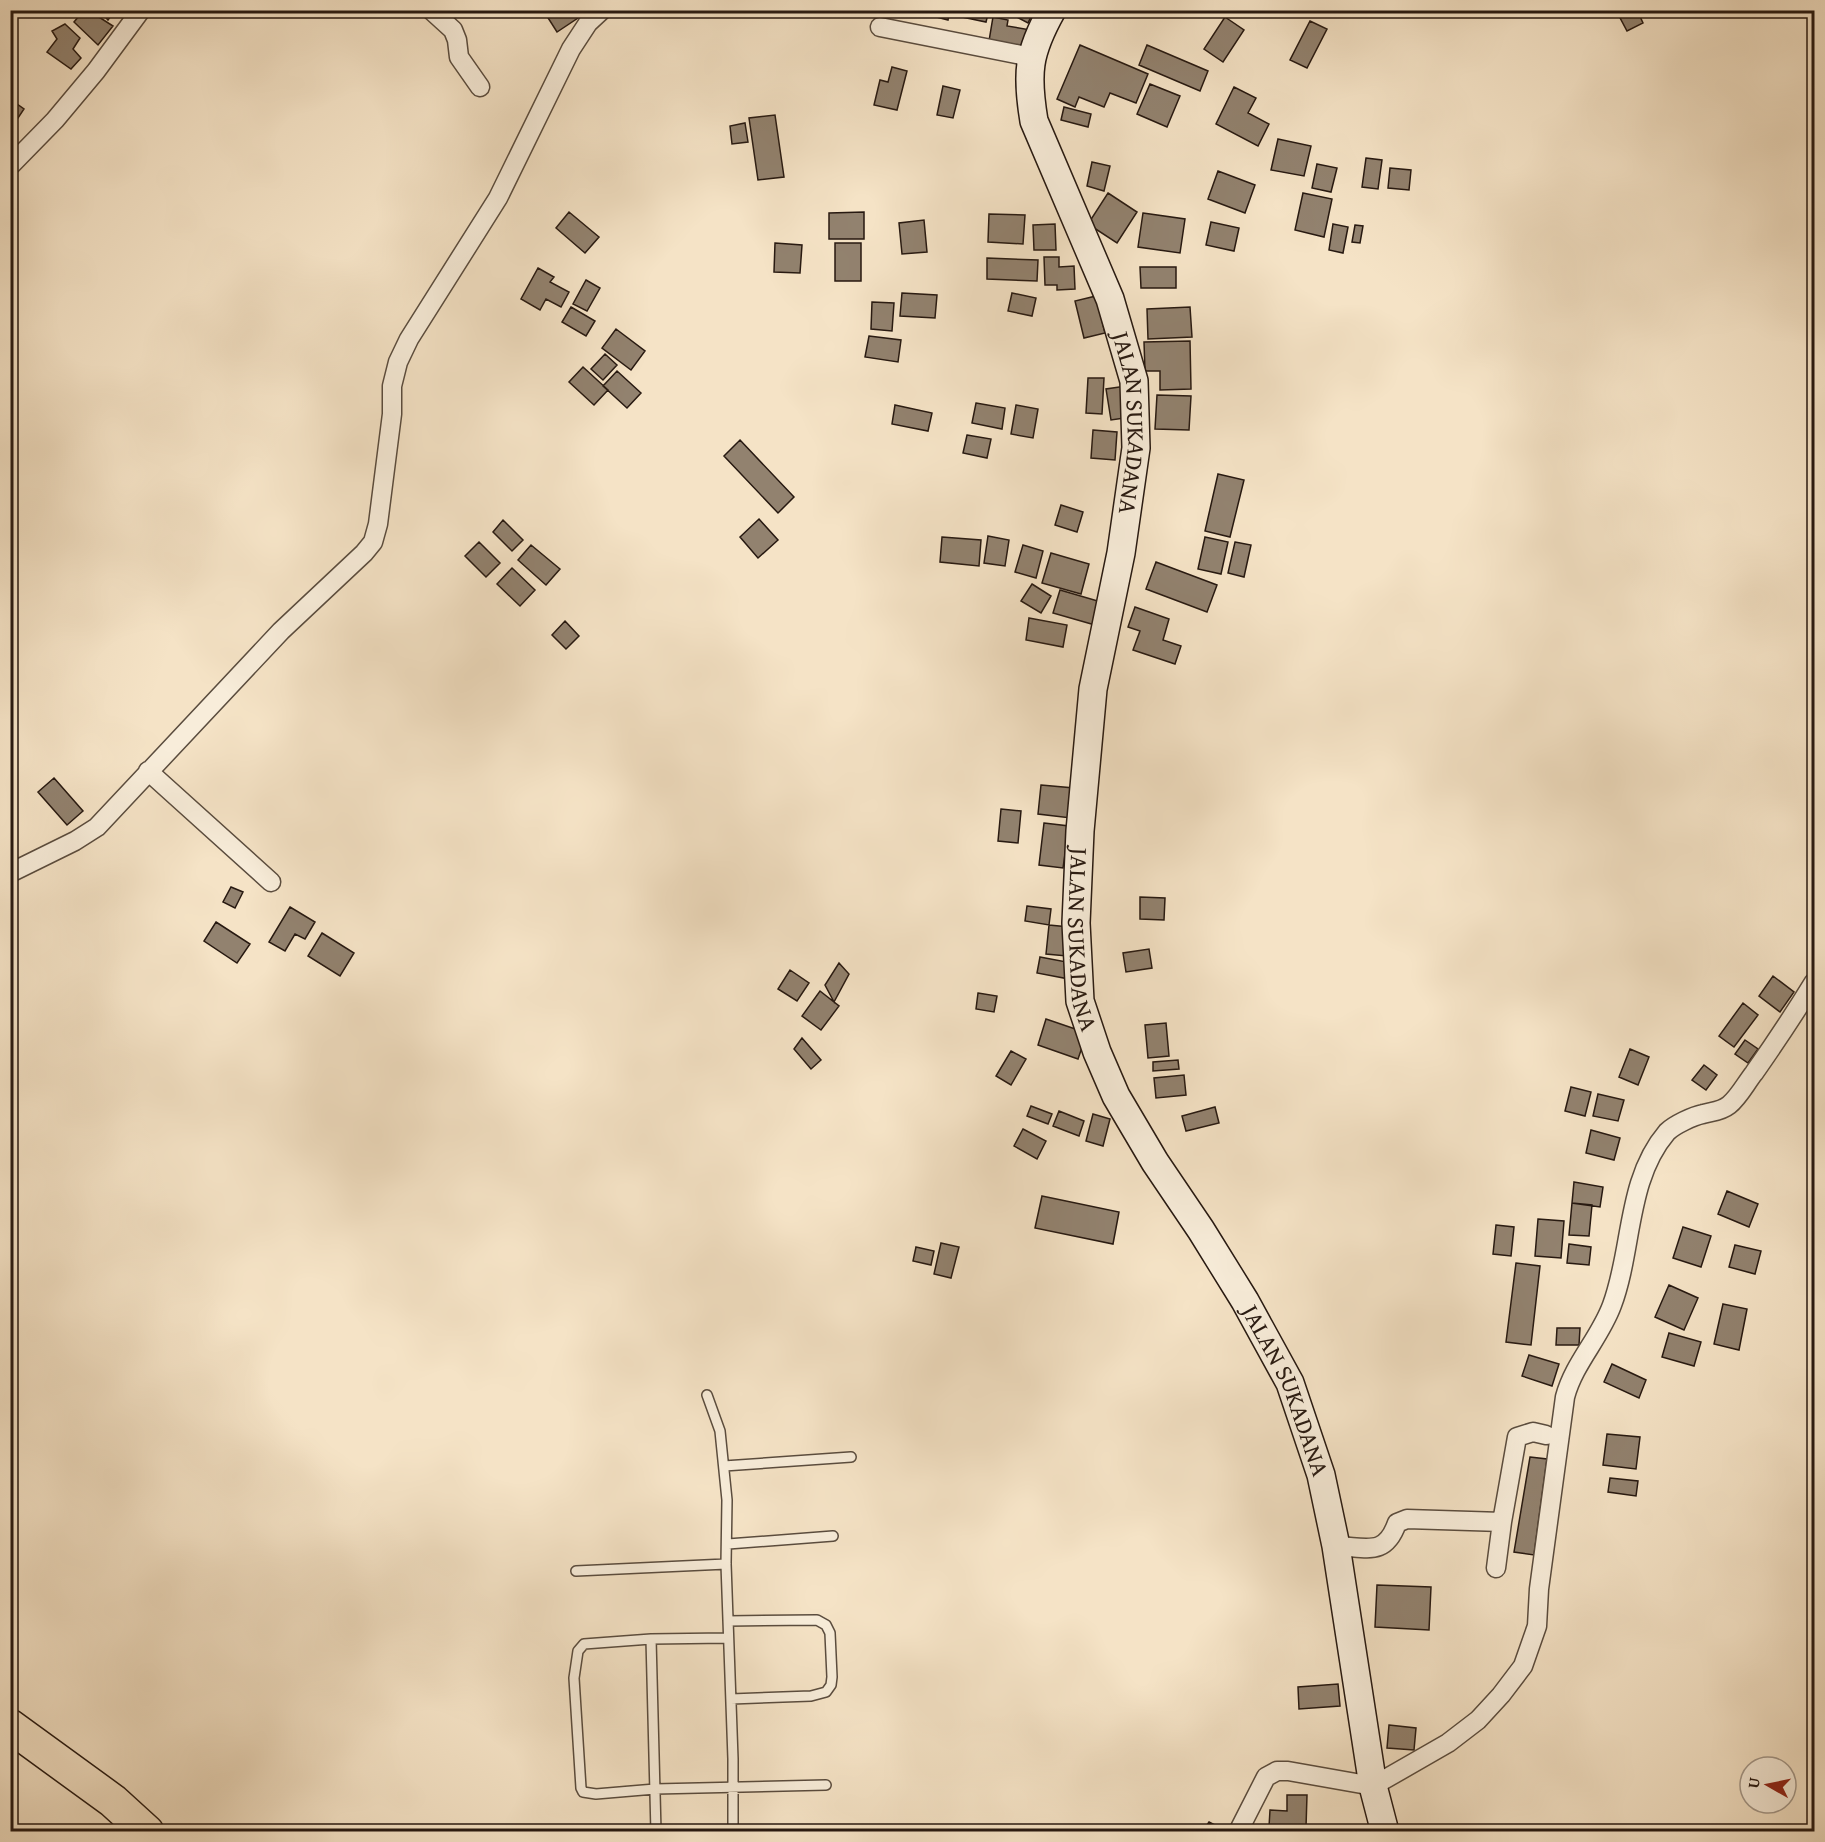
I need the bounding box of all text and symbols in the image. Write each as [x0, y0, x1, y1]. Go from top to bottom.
street label: JALAN SUKADANA [1103, 324, 1155, 517]
street label: JALAN SUKADANA [1059, 844, 1107, 1036]
street label: JALAN SUKADANA [1232, 1295, 1338, 1481]
north arrow [1738, 1755, 1798, 1815]
text: U [1740, 1775, 1766, 1790]

